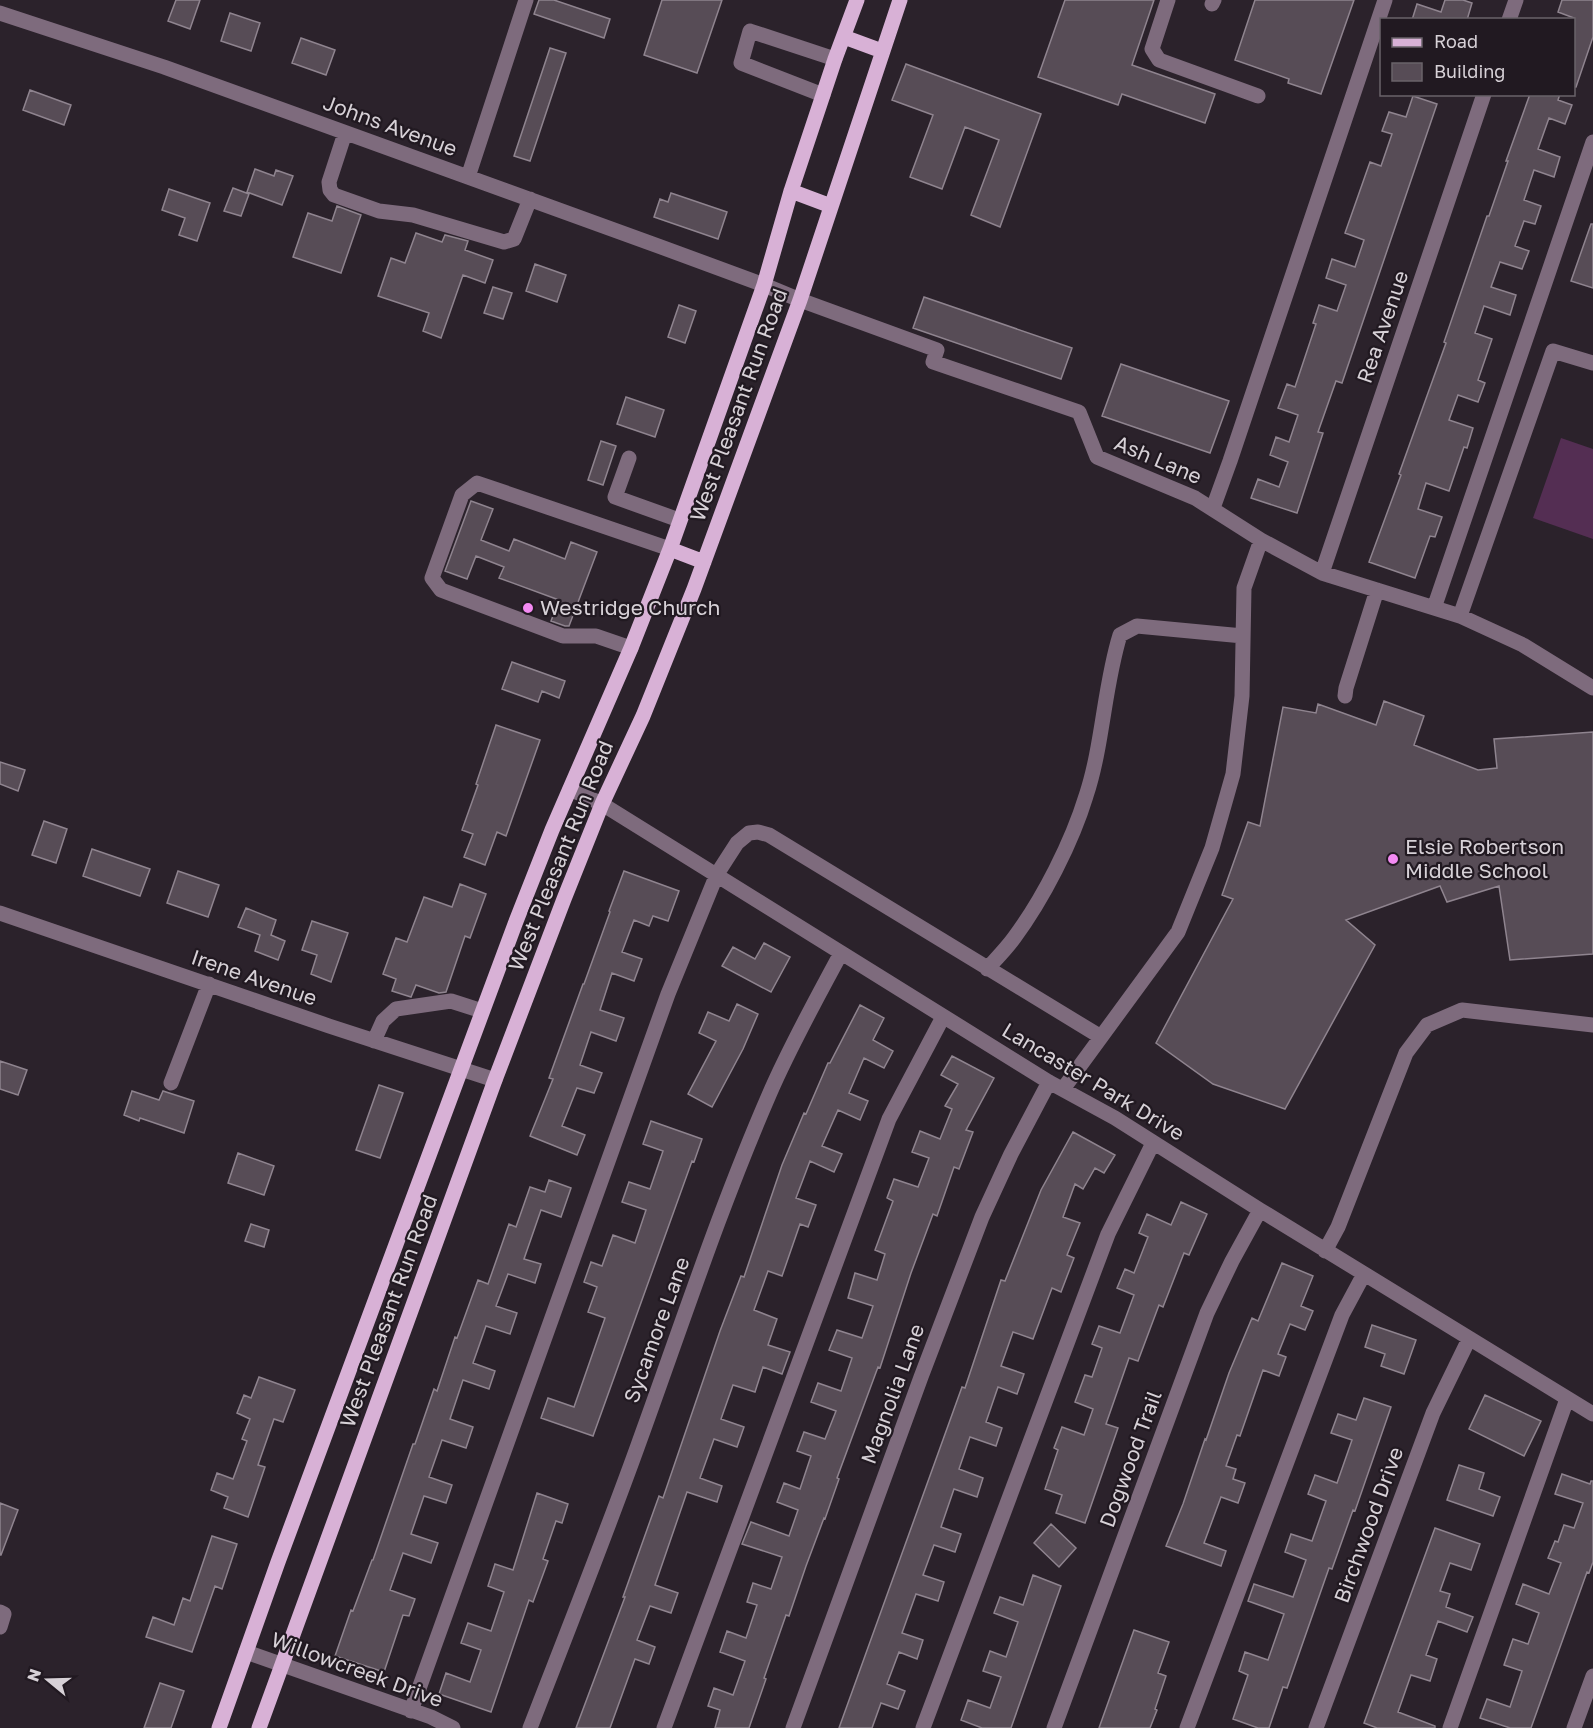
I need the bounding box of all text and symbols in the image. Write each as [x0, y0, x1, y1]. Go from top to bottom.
legend [1380, 18, 1575, 96]
text: Road [1434, 30, 1478, 52]
text: Building [1434, 60, 1505, 82]
street label: Johns Avenue [320, 89, 461, 161]
street label: Rea Avenue [1351, 267, 1413, 386]
street label: West Pleasant Run Road [684, 285, 792, 525]
street label: Ash Lane [1111, 429, 1206, 489]
place label: Westridge Church [540, 594, 720, 620]
marker: Westridge Church [521, 601, 535, 615]
street label: West Pleasant Run Road [502, 737, 618, 975]
place label: Elsie Robertson Middle School [1405, 833, 1564, 883]
marker: Elsie Robertson Middle School [1386, 852, 1400, 866]
street label: Irene Avenue [188, 943, 321, 1011]
street label: Lancaster Park Drive [998, 1016, 1189, 1146]
street label: West Pleasant Run Road [334, 1191, 442, 1431]
street label: Sycamore Lane [618, 1253, 695, 1406]
street label: Magnolia Lane [855, 1320, 929, 1467]
street label: Dogwood Trail [1093, 1387, 1167, 1531]
street label: Birchwood Drive [1328, 1443, 1408, 1606]
street label: Willowcreek Drive [268, 1626, 447, 1712]
north arrow [18, 1650, 78, 1710]
text: N [22, 1666, 45, 1684]

